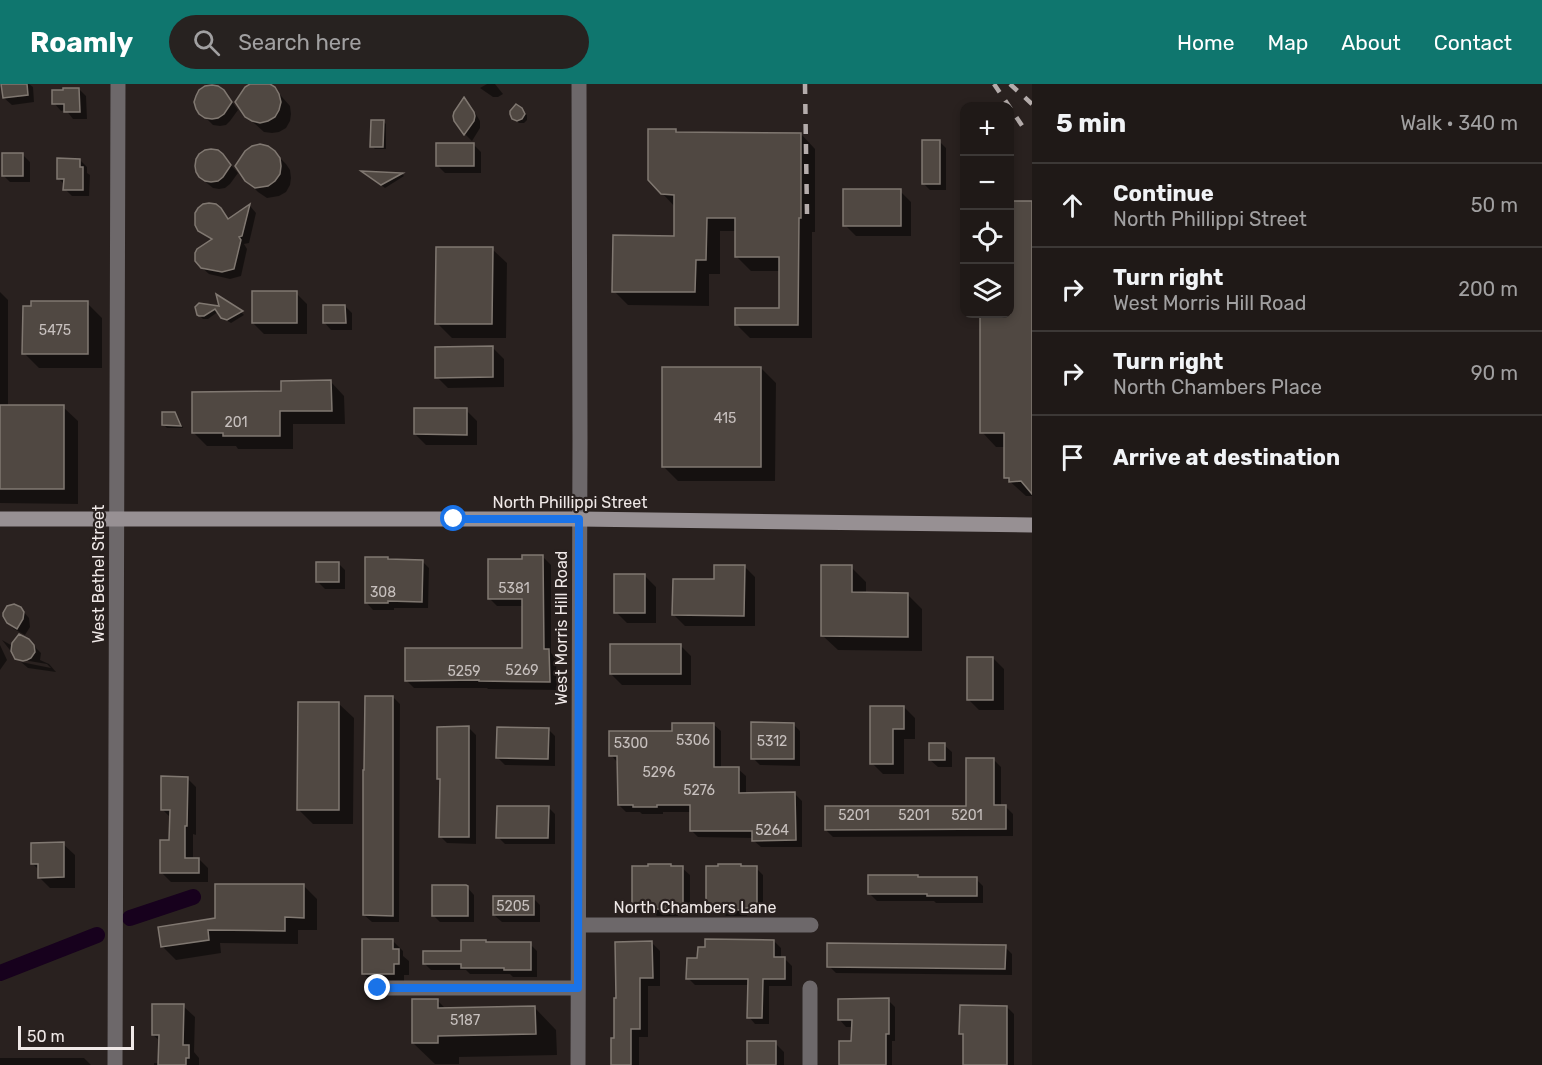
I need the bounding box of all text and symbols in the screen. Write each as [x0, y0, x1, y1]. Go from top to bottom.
search box [169, 15, 589, 69]
text: Roamly [30, 26, 133, 59]
icon: search [190, 26, 223, 59]
text: Search here [238, 29, 362, 56]
text: Home [1177, 30, 1234, 55]
text: Map [1267, 30, 1308, 55]
text: About [1341, 30, 1401, 55]
text: Contact [1434, 30, 1512, 55]
map controls [960, 102, 1014, 318]
button: + [960, 102, 1014, 156]
text: 5 min [1056, 108, 1126, 139]
text: Walk · 340 m [1400, 111, 1518, 135]
button: − [960, 156, 1014, 210]
text: Continue [1113, 180, 1214, 207]
icon: ahead [1056, 189, 1089, 222]
text: 50 m [1471, 193, 1518, 217]
text: North Phillippi Street [1113, 207, 1307, 231]
button: locate [960, 210, 1014, 264]
button: layers [960, 264, 1014, 318]
text: Turn right [1113, 264, 1223, 291]
icon: right [1056, 273, 1089, 306]
text: 200 m [1458, 277, 1518, 301]
text: West Morris Hill Road [1113, 291, 1306, 315]
house number: 5475 [39, 322, 71, 339]
text: Turn right [1113, 348, 1223, 375]
icon: right [1056, 357, 1089, 390]
text: 90 m [1471, 361, 1518, 385]
text: North Chambers Place [1113, 375, 1322, 399]
house number: 415 [714, 410, 736, 427]
house number: 201 [224, 414, 248, 431]
icon: arrive [1056, 441, 1089, 474]
text: Arrive at destination [1113, 444, 1340, 471]
street label: North Phillippi Street [493, 493, 647, 512]
street label: West Bethel Street [89, 505, 108, 643]
route start [440, 505, 466, 531]
street label: West Morris Hill Road [552, 551, 571, 705]
house number: 5381 [498, 580, 530, 597]
house number: 308 [370, 584, 396, 601]
house number: 5269 [505, 662, 539, 679]
house number: 5259 [447, 663, 481, 680]
house number: 5306 [676, 732, 710, 749]
house number: 5312 [757, 733, 787, 750]
house number: 5300 [614, 735, 648, 752]
house number: 5296 [642, 764, 676, 781]
house number: 5276 [683, 782, 715, 799]
house number: 5201 [838, 807, 870, 824]
house number: 5201 [898, 807, 930, 824]
house number: 5201 [951, 807, 983, 824]
house number: 5264 [755, 822, 789, 839]
house number: 5205 [496, 898, 530, 915]
street label: North Chambers Lane [614, 898, 776, 917]
route end [364, 974, 390, 1000]
house number: 5187 [450, 1012, 480, 1029]
scale bar [18, 1023, 134, 1050]
text: 50 m [27, 1027, 65, 1046]

